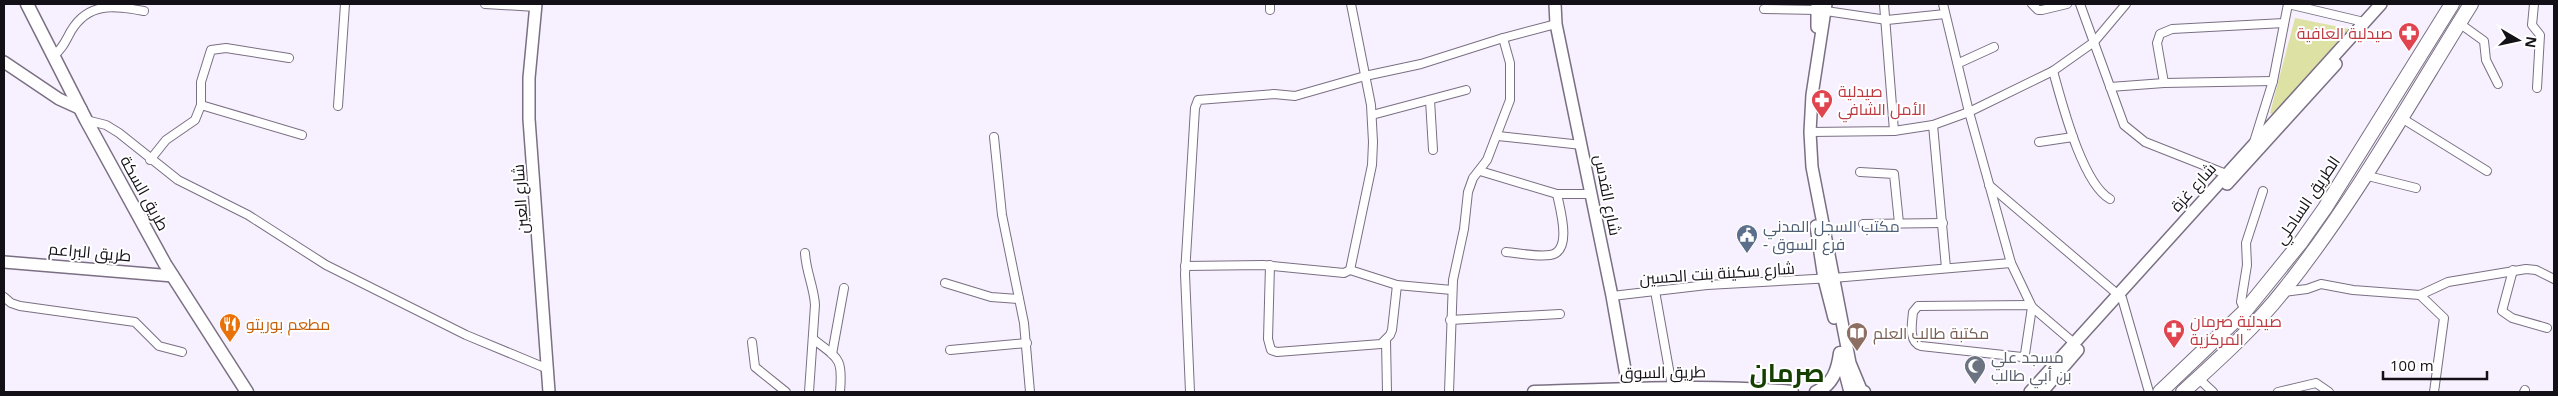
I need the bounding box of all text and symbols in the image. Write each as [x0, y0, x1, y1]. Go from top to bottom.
north arrow [2493, 15, 2543, 65]
pharmacy icon: صيدلية العافية [2397, 21, 2421, 52]
place label: صيدلية العافية [2297, 22, 2393, 44]
text: N [2521, 35, 2542, 49]
place label: صيدلية الأمل الشافي [1838, 80, 1926, 123]
pharmacy icon: صيدلية الأمل الشافي [1810, 88, 1834, 119]
street label: طريق السكة [115, 151, 175, 235]
street label: الطريق الساحلي [2269, 151, 2347, 250]
street label: شارع القدس [1588, 153, 1627, 238]
street label: شارع غزة [2165, 158, 2222, 217]
street label: شارع العين [507, 163, 534, 235]
place label: مكتب السجل المدني - فرع السوق [1763, 215, 1900, 256]
public building icon: مكتب السجل المدني - فرع السوق [1735, 223, 1759, 254]
street label: طريق البراعم [47, 237, 132, 268]
street label: شارع سكينة بنت الحسين [1638, 257, 1796, 290]
place label: صيدلية صرمان المركزية [2190, 310, 2282, 350]
restaurant icon: مطعم بوريتو [218, 312, 242, 343]
place label: مطعم بوريتو [246, 313, 330, 336]
pharmacy icon: صيدلية صرمان المركزية [2162, 318, 2186, 349]
library icon: مكتبة طالب العلم [1845, 321, 1869, 352]
place label: مكتبة طالب العلم [1873, 322, 1989, 345]
place label: مسجد علي بن أبي طالب [1991, 346, 2072, 389]
scale bar [2383, 348, 2487, 380]
district label: صرمان [1750, 354, 1824, 390]
mosque icon: مسجد علي بن أبي طالب [1963, 354, 1987, 385]
text: 100 m [2390, 355, 2434, 375]
street label: طريق السوق [1620, 360, 1706, 384]

